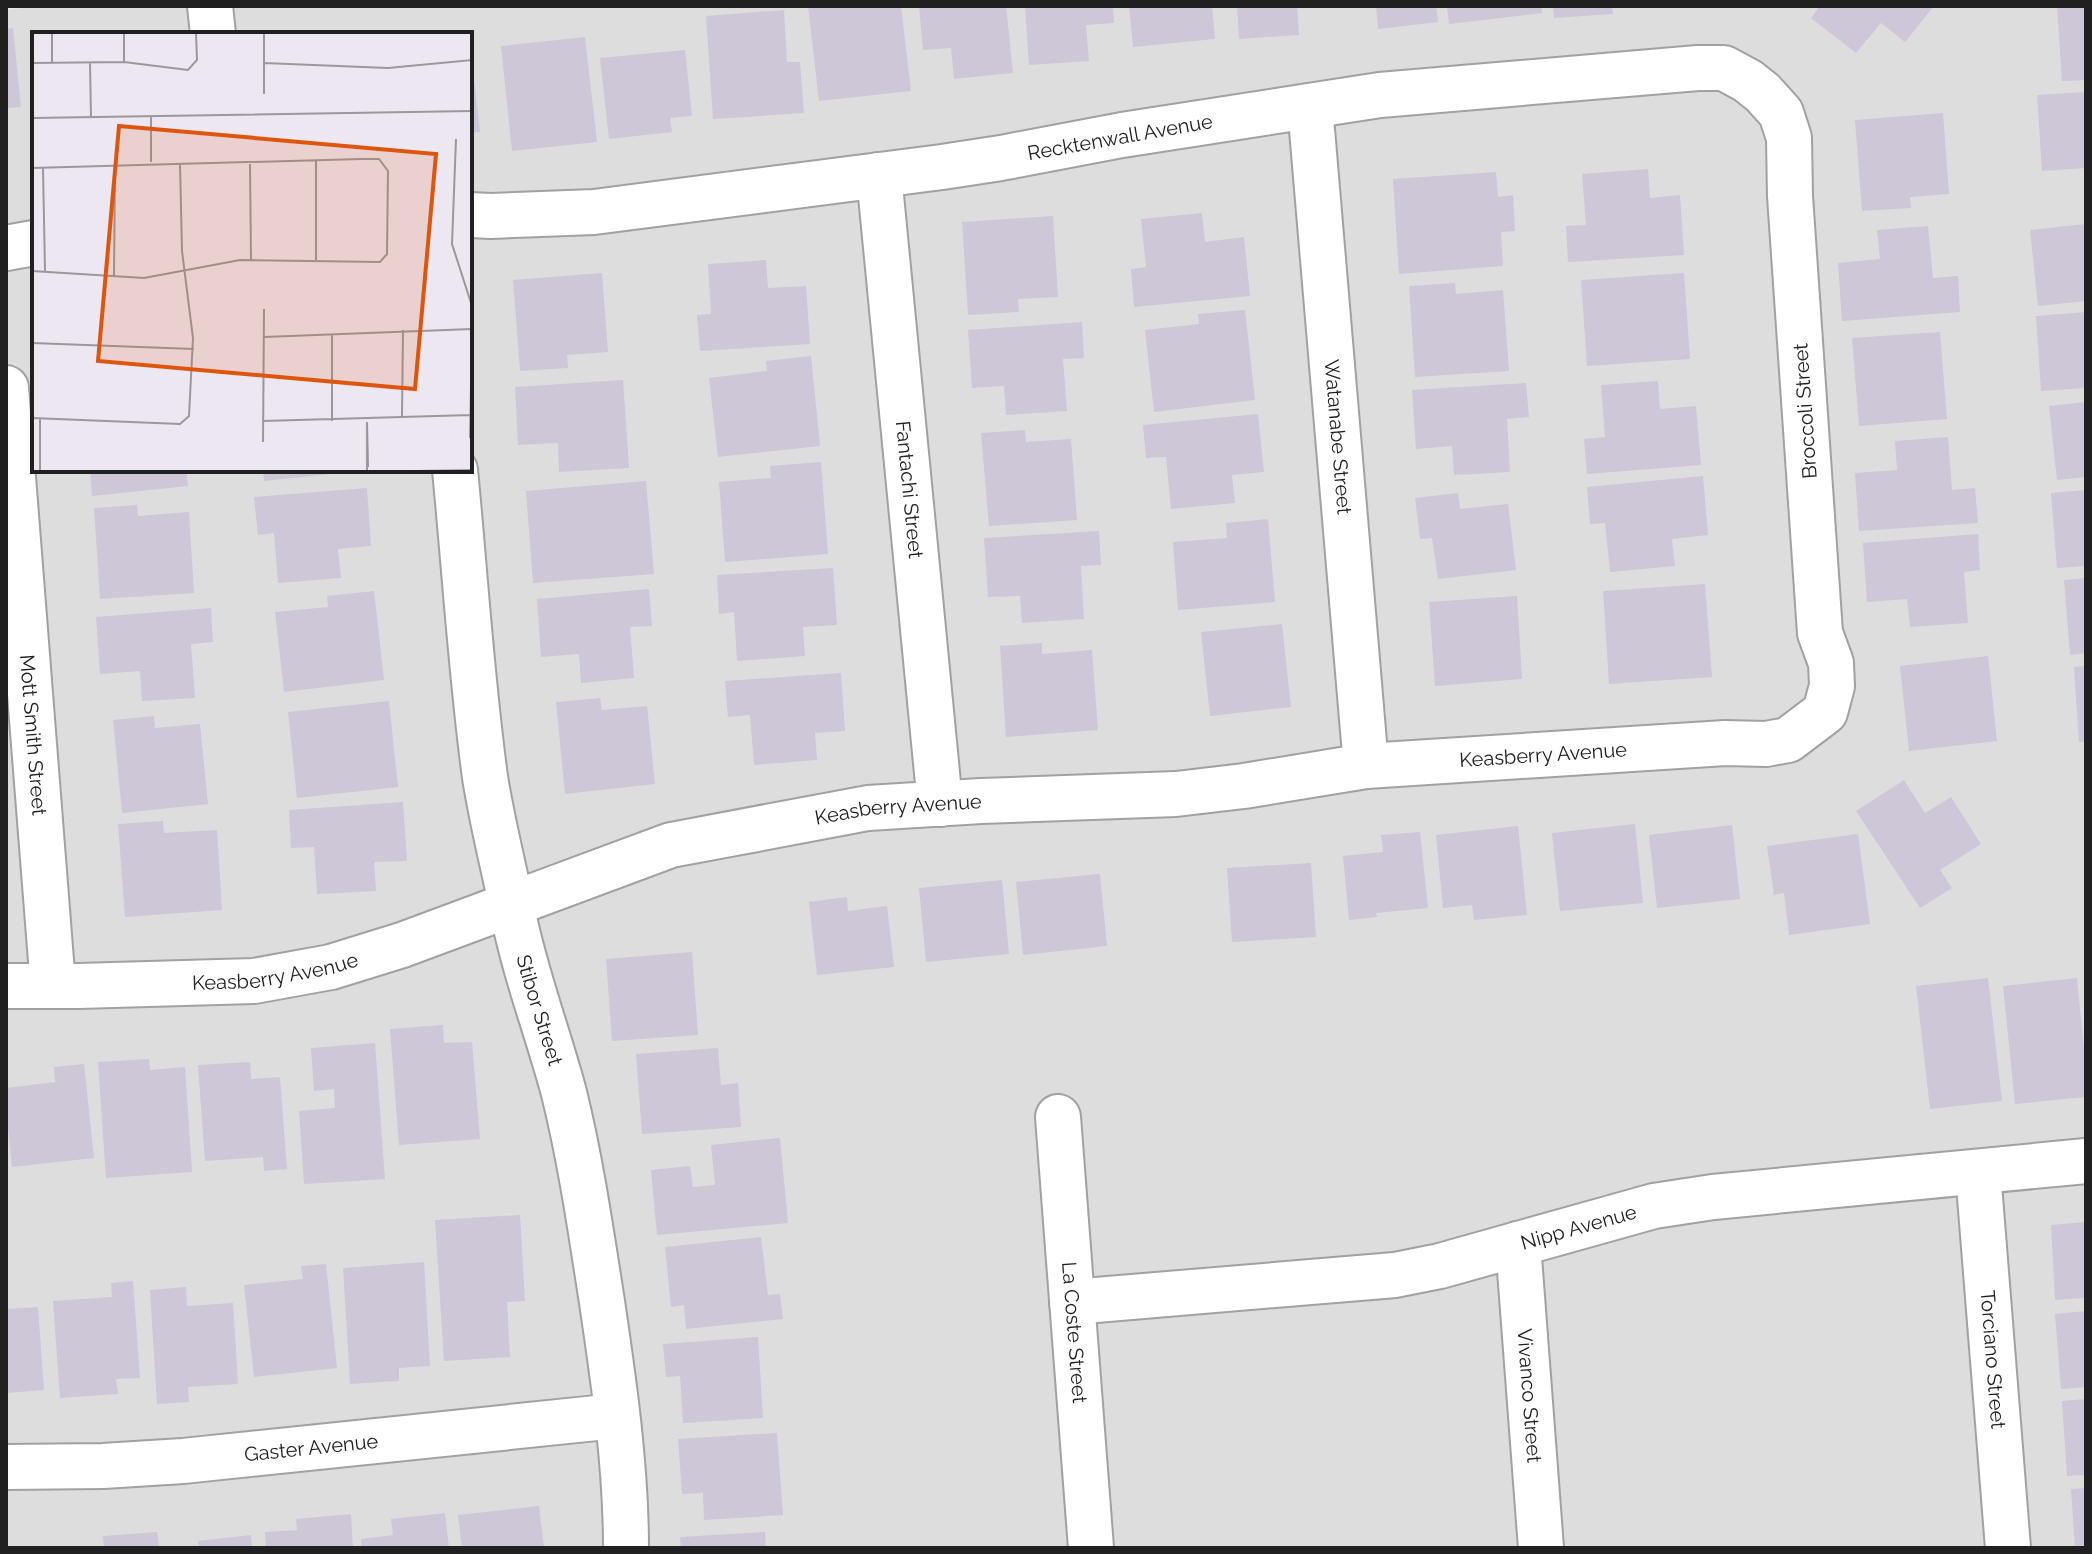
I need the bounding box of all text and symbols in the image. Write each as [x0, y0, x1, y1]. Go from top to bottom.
inset map [32, 32, 472, 472]
street label: Recktenwall Avenue [1026, 109, 1215, 165]
street label: Broccoli Street [1788, 342, 1822, 480]
street label: Watanabe Street [1320, 358, 1357, 516]
street label: Fantachi Street [891, 420, 928, 560]
street label: Mott Smith Street [15, 653, 52, 817]
street label: Keasberry Avenue [1459, 737, 1628, 772]
street label: Keasberry Avenue [813, 789, 983, 830]
street label: Keasberry Avenue [192, 947, 361, 995]
street label: Stibor Street [511, 952, 568, 1069]
street label: Nipp Avenue [1518, 1199, 1640, 1255]
street label: La Coste Street [1057, 1261, 1092, 1404]
street label: Torciano Street [1975, 1289, 2010, 1430]
street label: Vivanco Street [1512, 1328, 1547, 1464]
street label: Gaster Avenue [243, 1429, 380, 1467]

